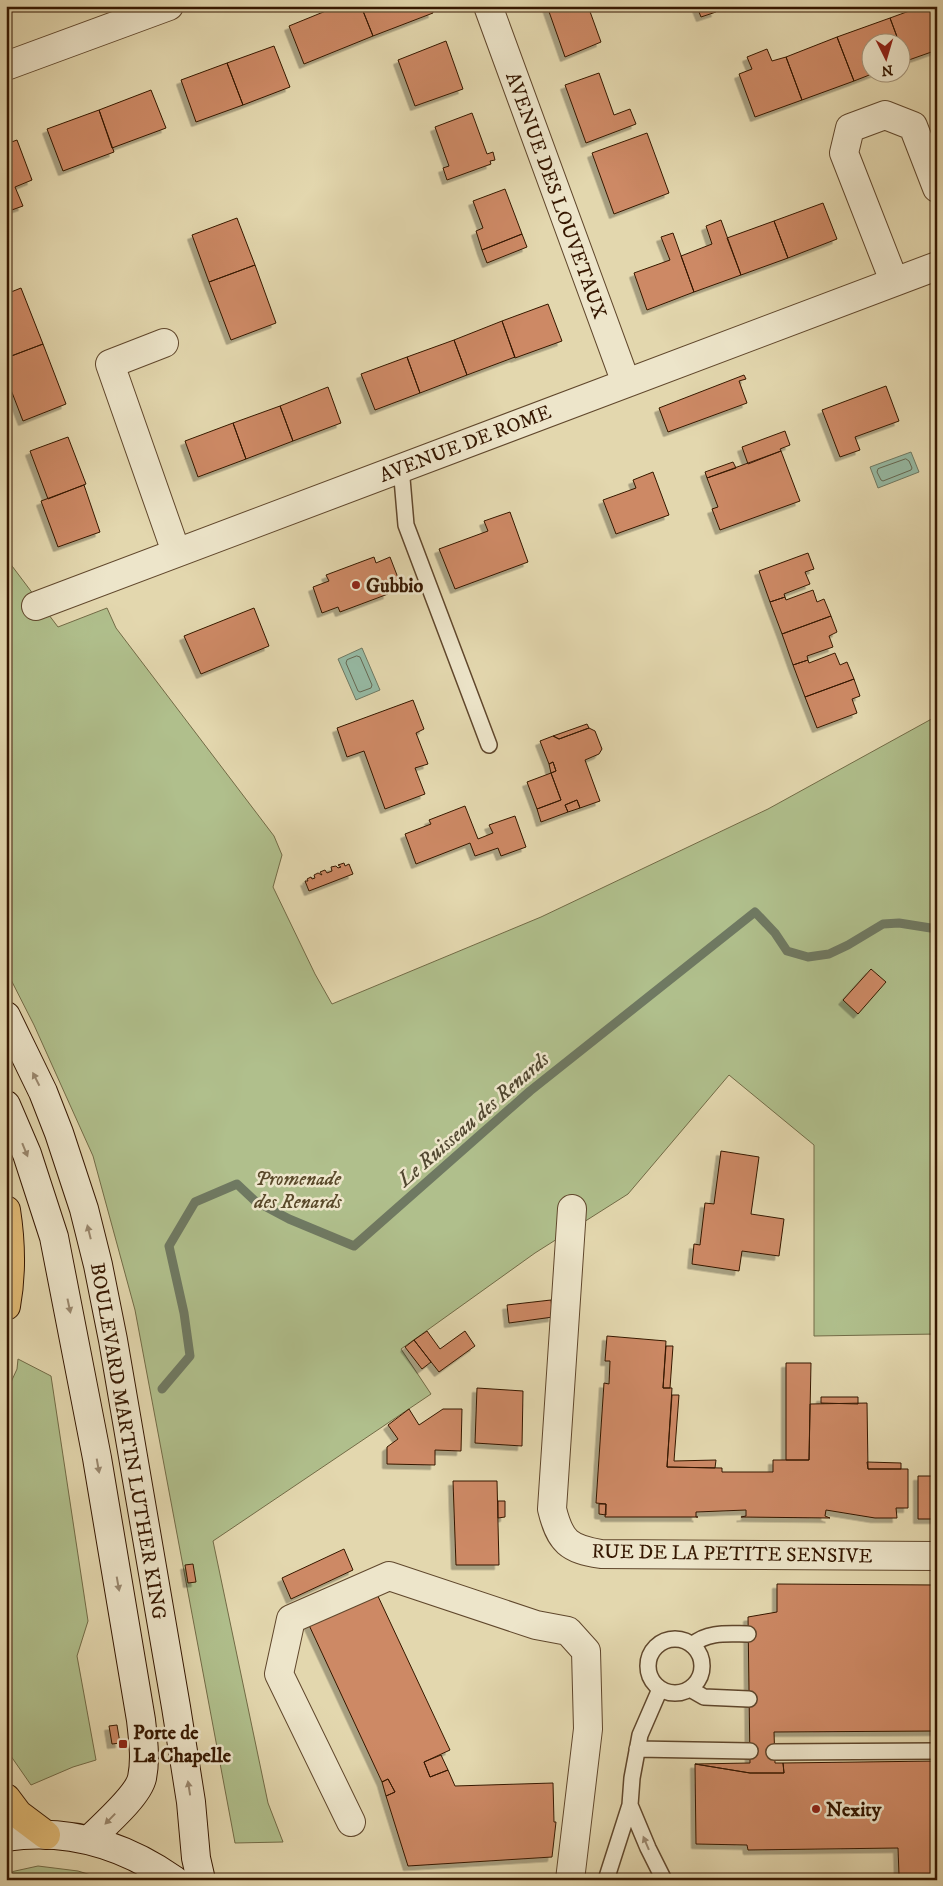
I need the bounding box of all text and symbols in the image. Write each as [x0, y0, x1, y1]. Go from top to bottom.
north arrow [860, 32, 910, 82]
text: N [880, 60, 894, 79]
street label: AVENUE DES LOUVETAUX [499, 69, 612, 323]
street label: AVENUE DE ROME [376, 400, 555, 489]
place label: Gubbio [366, 574, 424, 599]
marker: Gubbio [350, 579, 362, 591]
water label: Le Ruisseau des Renards [392, 1046, 555, 1194]
one-way arrow [32, 1072, 40, 1086]
one-way arrow [22, 1143, 30, 1157]
park label: Promenade des Renards [253, 1167, 343, 1215]
one-way arrow [85, 1225, 93, 1240]
street label: BOULEVARD MARTIN LUTHER KING [84, 1261, 171, 1622]
one-way arrow [65, 1299, 73, 1315]
one-way arrow [95, 1458, 103, 1474]
street label: RUE DE LA PETITE SENSIVE [591, 1540, 873, 1569]
one-way arrow [115, 1576, 123, 1592]
place label: Porte de La Chapelle [133, 1721, 232, 1769]
marker: Porte de La Chapelle [117, 1738, 129, 1750]
one-way arrow [184, 1780, 192, 1796]
place label: Nexity [826, 1798, 882, 1823]
marker: Nexity [810, 1803, 822, 1815]
one-way arrow [104, 1812, 116, 1824]
one-way arrow [641, 1836, 649, 1850]

